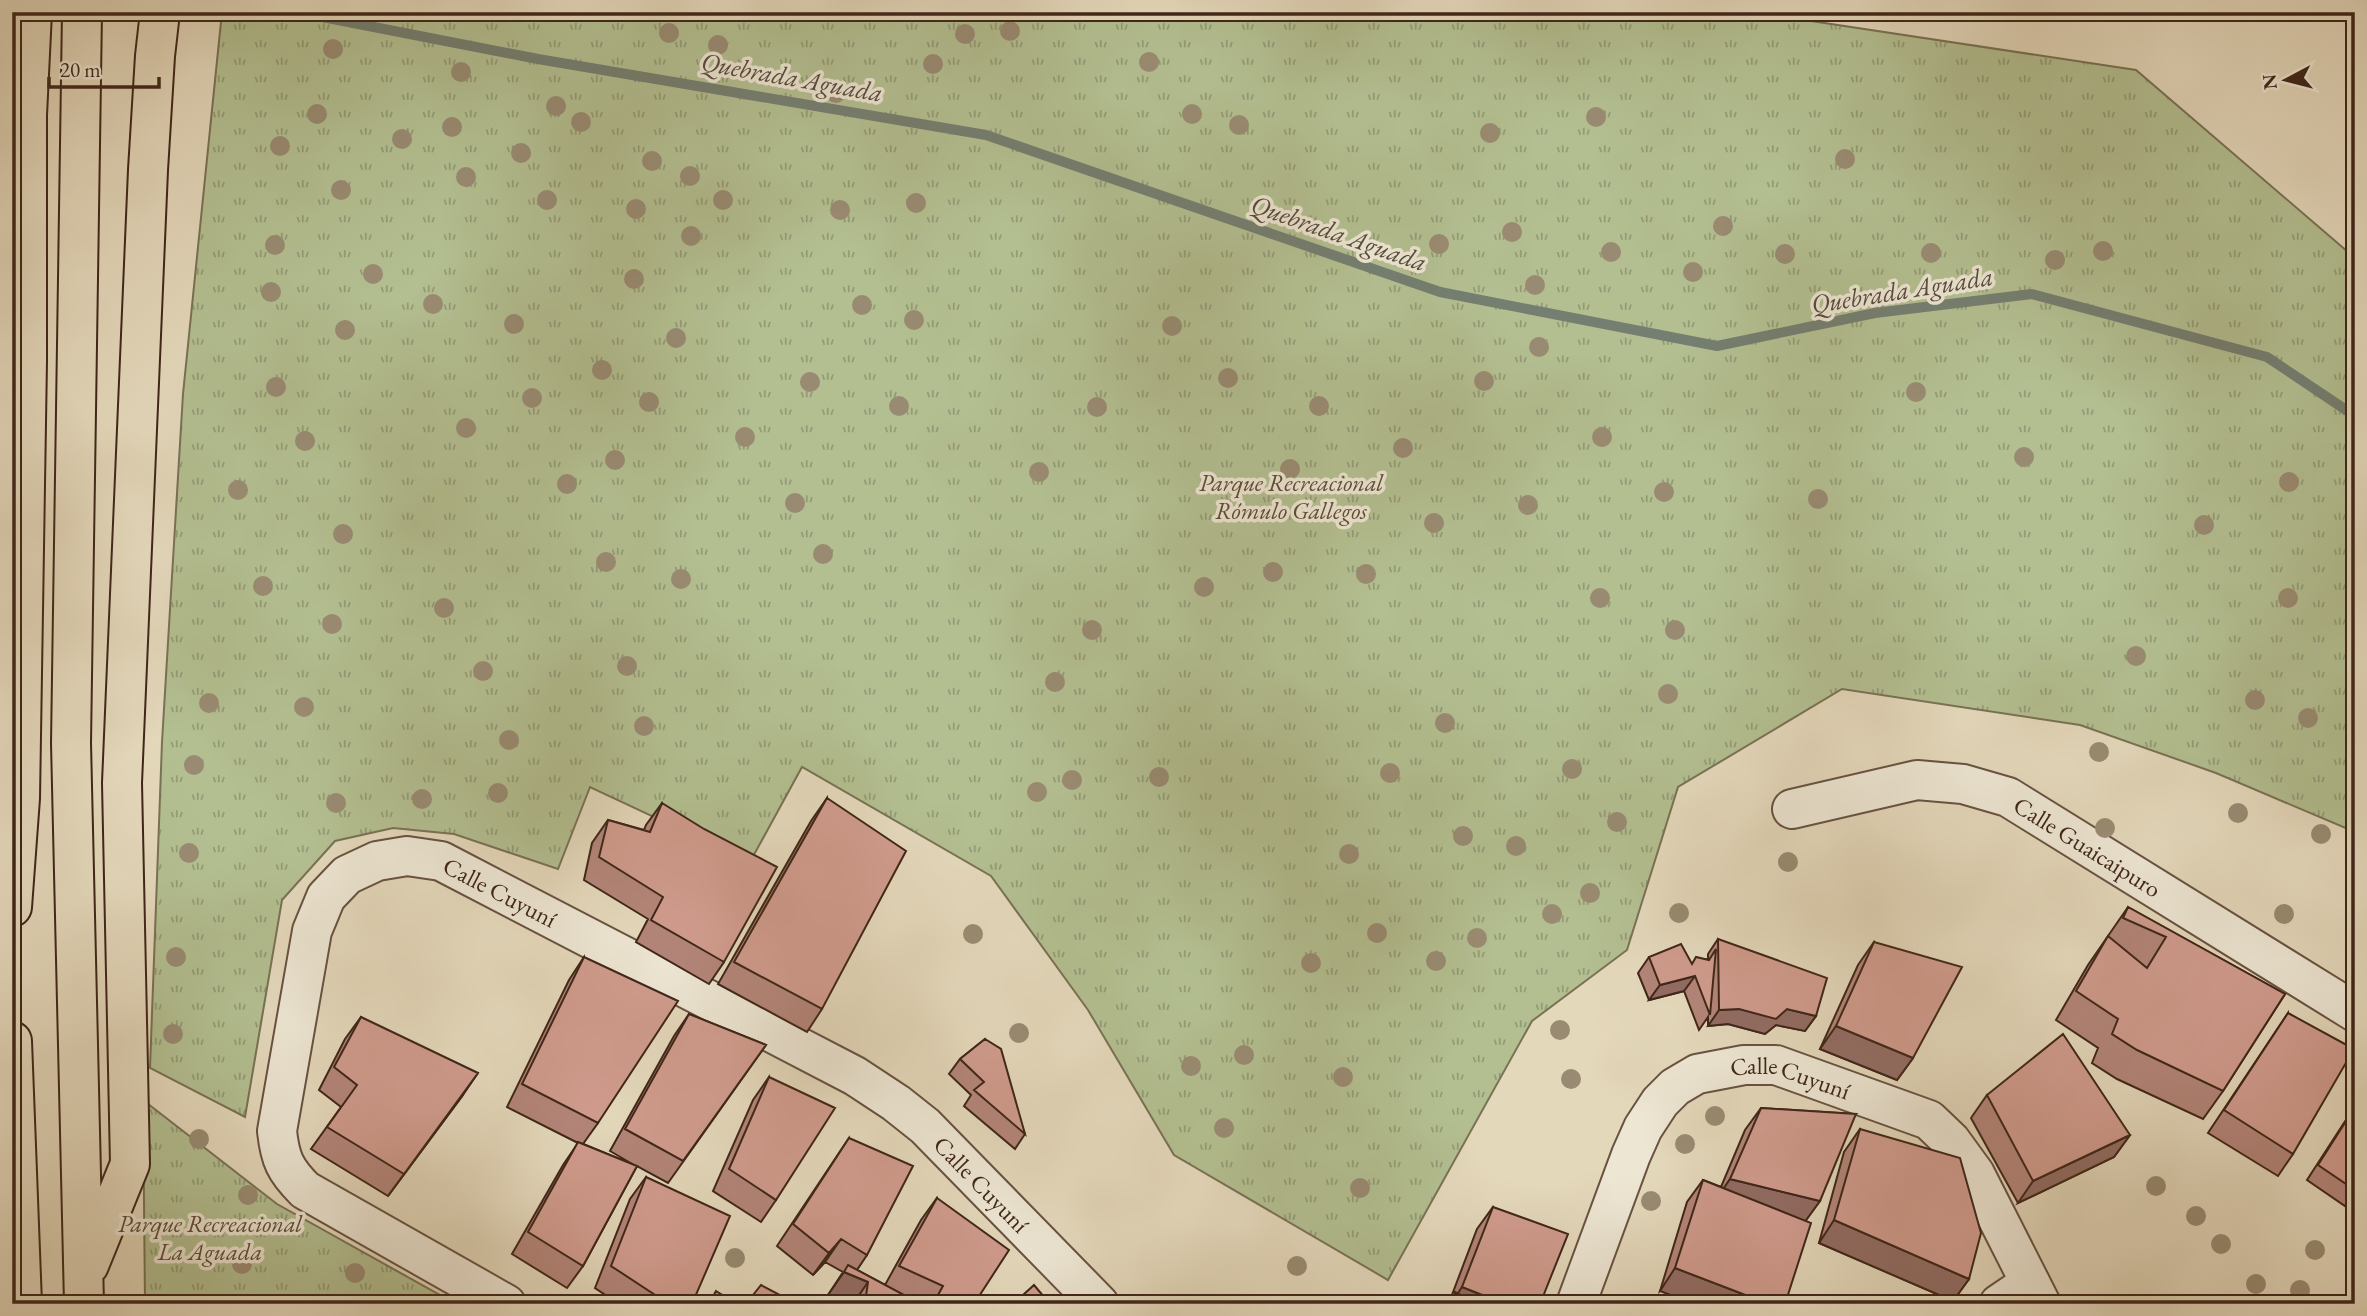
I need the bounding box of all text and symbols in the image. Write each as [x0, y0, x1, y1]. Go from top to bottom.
water label: Quebrada Aguada [699, 44, 885, 110]
scale bar [49, 46, 159, 90]
north arrow [2252, 46, 2322, 116]
text: 20 m [60, 56, 101, 83]
text: N [2256, 72, 2283, 91]
water label: Quebrada Aguada [1247, 187, 1431, 279]
water label: Quebrada Aguada [1809, 259, 1995, 321]
park label: Parque Recreacional Rómulo Gallegos [1199, 467, 1384, 526]
street label: Calle Guaicaipuro [2008, 789, 2167, 904]
street label: Calle Cuyuní [438, 849, 562, 934]
street label: Calle Cuyuní [1727, 1049, 1855, 1106]
street label: Calle Cuyuní [927, 1129, 1036, 1239]
park label: Parque Recreacional La Aguada [118, 1208, 303, 1267]

